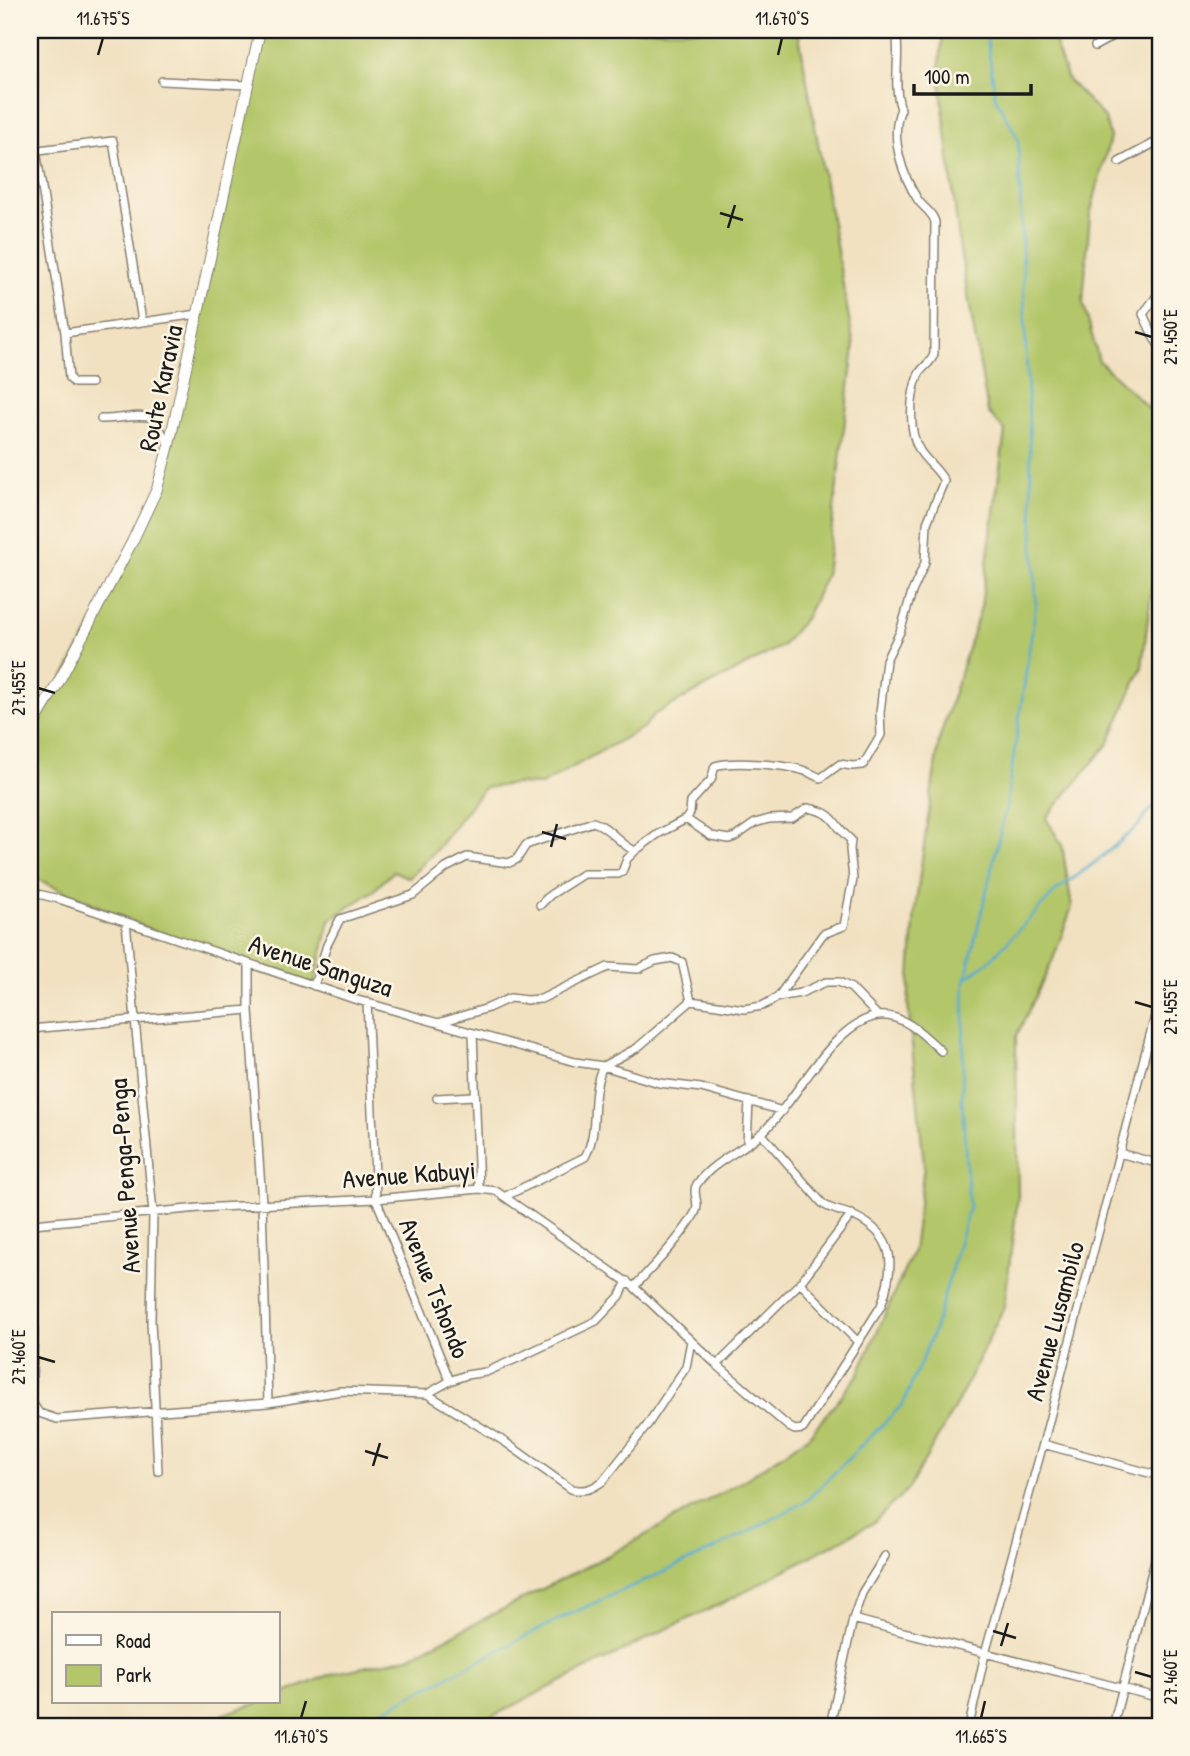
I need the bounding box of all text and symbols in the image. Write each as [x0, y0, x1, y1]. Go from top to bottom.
text: 11.675°S [76, 6, 130, 31]
text: 11.670°S [755, 6, 809, 31]
scale bar [914, 52, 1031, 96]
text: 100 m [924, 62, 970, 91]
text: 27.450°E [1158, 309, 1183, 365]
street label: Route Karavia [130, 322, 190, 454]
text: 27.455°E [6, 660, 31, 716]
street label: Avenue Sanguza [245, 925, 397, 1005]
text: 27.455°E [1158, 979, 1183, 1035]
street label: Avenue Penga-Penga [100, 1077, 148, 1275]
street label: Avenue Kabuyi [341, 1152, 477, 1196]
street label: Avenue Tshondo [391, 1213, 479, 1363]
street label: Avenue Lusambilo [1016, 1237, 1092, 1405]
text: 27.460°E [6, 1329, 31, 1385]
legend [52, 1612, 280, 1704]
text: Road [116, 1626, 150, 1655]
text: 27.460°E [1158, 1649, 1183, 1705]
text: Park [116, 1660, 151, 1689]
text: 11.670°S [274, 1724, 328, 1749]
text: 11.665°S [955, 1724, 1007, 1749]

